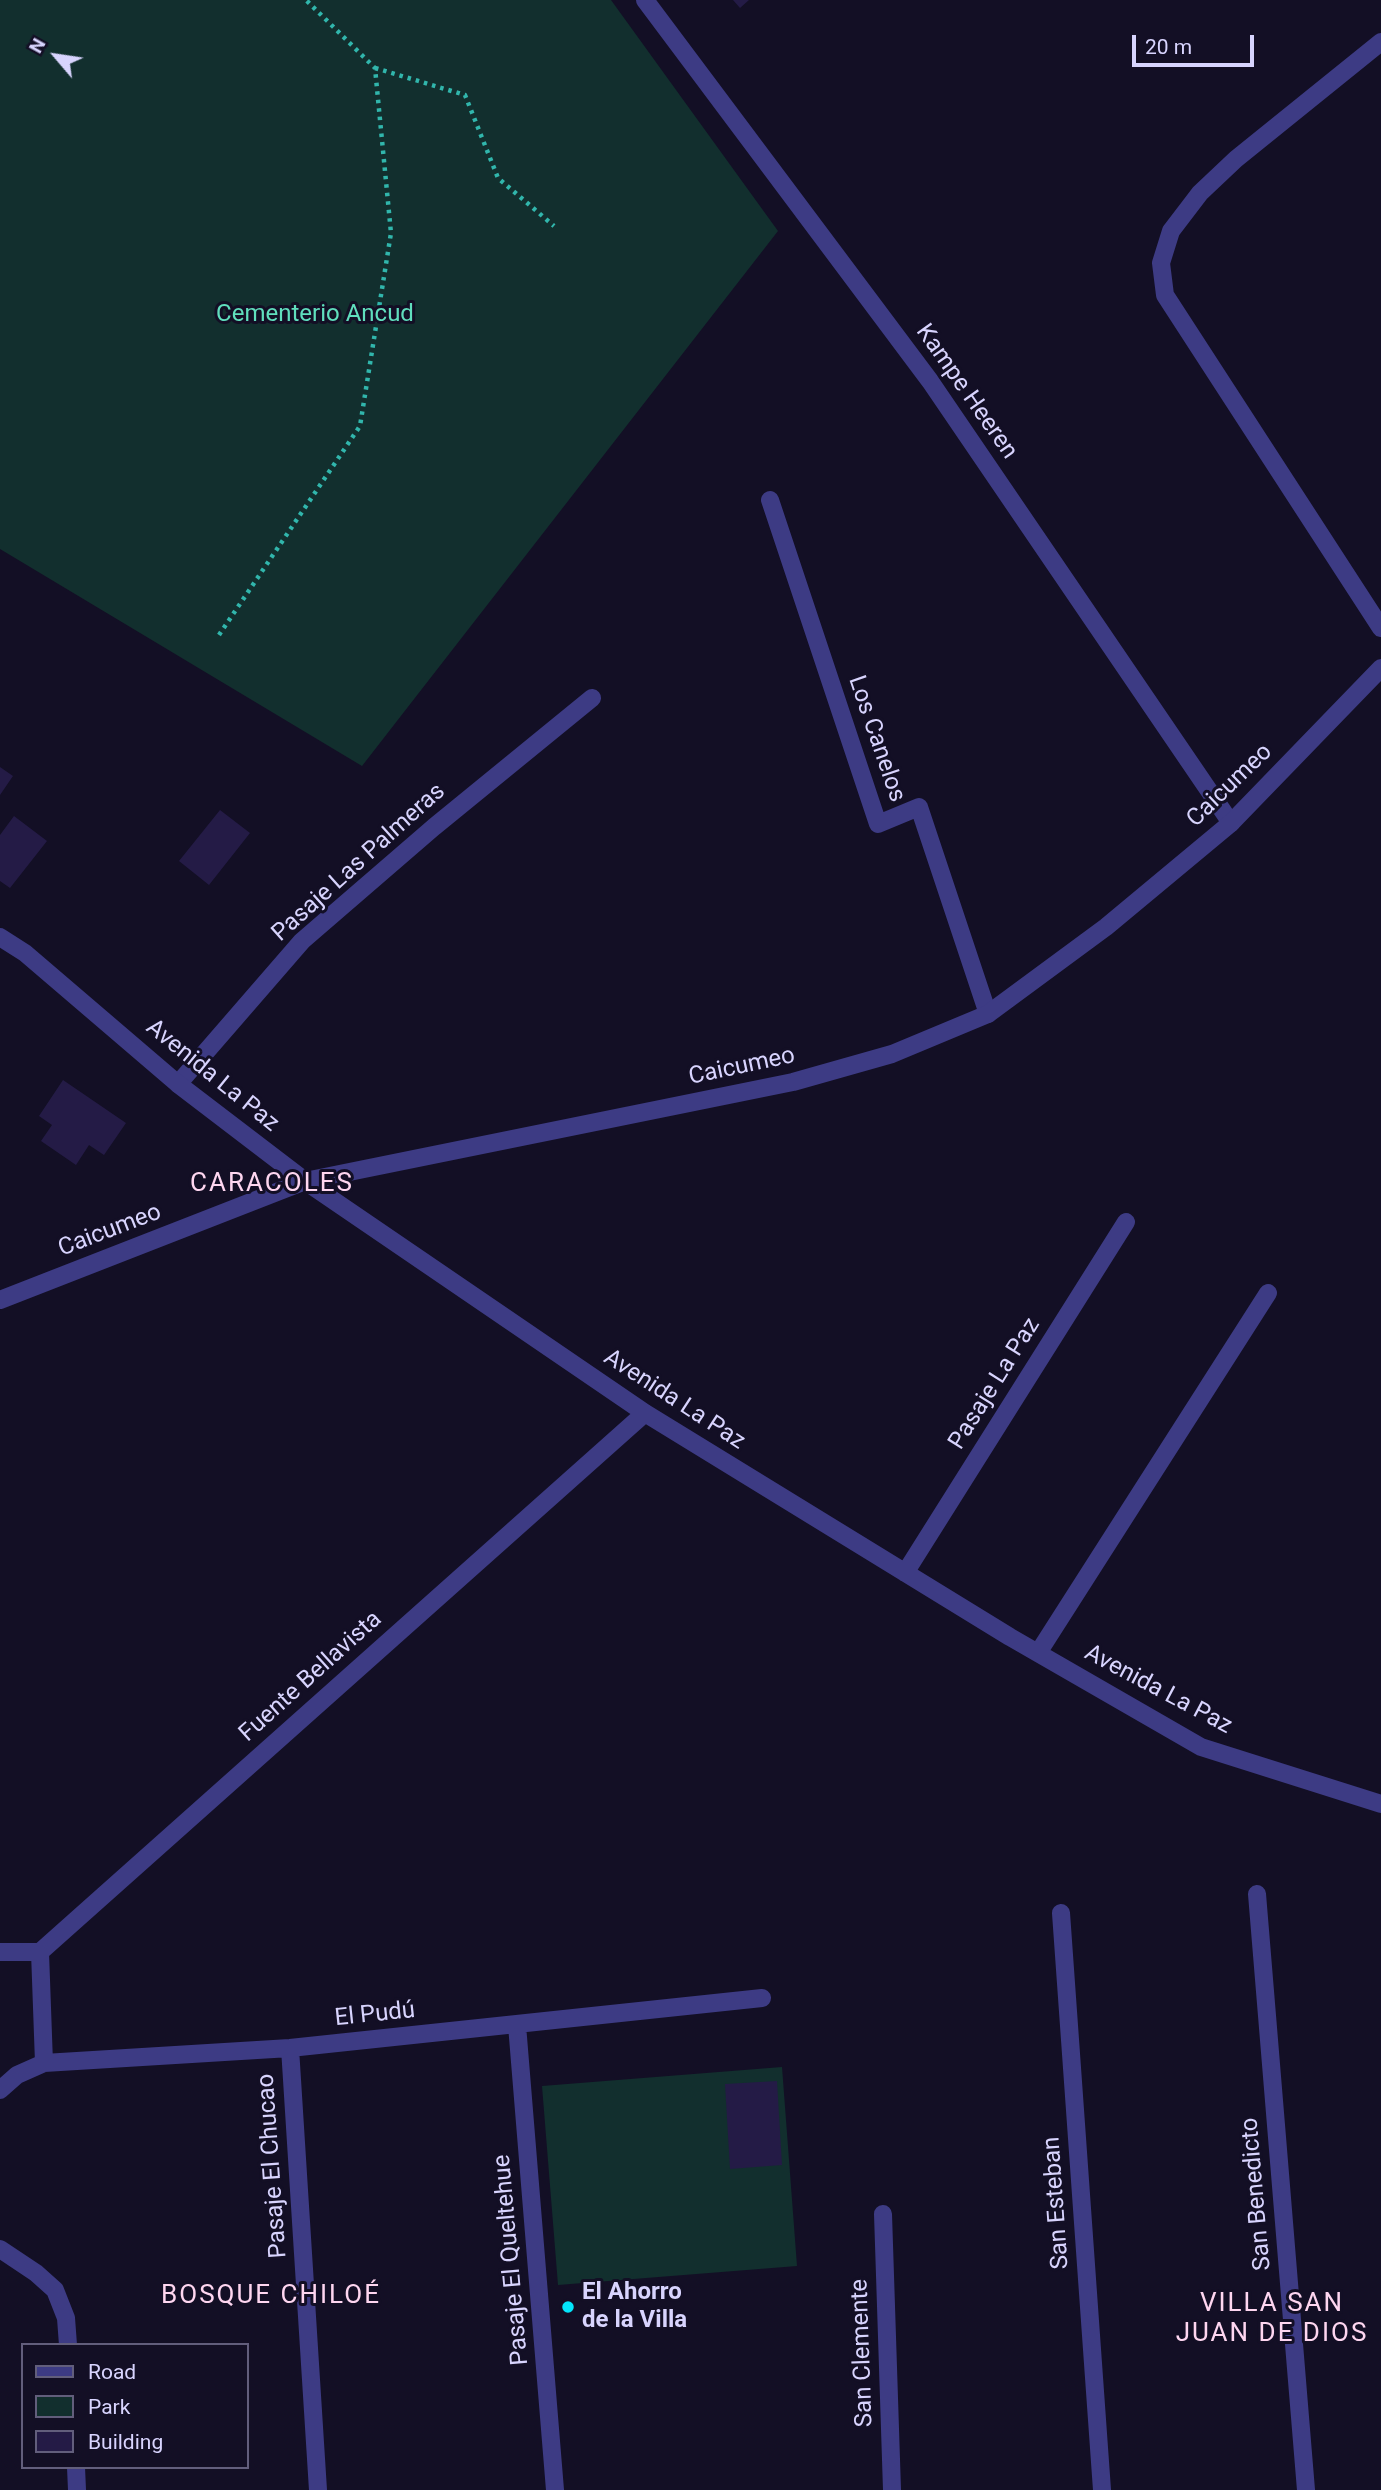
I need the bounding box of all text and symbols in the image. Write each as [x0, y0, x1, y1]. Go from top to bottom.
north arrow [21, 21, 91, 91]
scale bar [1136, 21, 1258, 65]
text: N [24, 34, 51, 57]
text: 20 m [1145, 35, 1192, 59]
park label: Cementerio Ancud [216, 301, 414, 329]
street label: Kampe Heeren [909, 319, 1023, 465]
street label: Los Canelos [841, 672, 911, 806]
street label: Caicumeo [1181, 738, 1279, 834]
street label: Pasaje Las Palmeras [266, 778, 452, 948]
street label: Avenida La Paz [140, 1014, 284, 1138]
street label: Caicumeo [686, 1042, 798, 1092]
district label: CARACOLES [191, 1168, 353, 1200]
street label: Caicumeo [55, 1198, 165, 1264]
street label: Pasaje La Paz [943, 1313, 1047, 1455]
street label: Avenida La Paz [598, 1344, 750, 1456]
street label: Fuente Bellavista [234, 1605, 388, 1749]
street label: Avenida La Paz [1079, 1639, 1237, 1741]
street label: El Pudú [333, 1996, 417, 2034]
street label: Pasaje El Chucao [252, 2073, 294, 2259]
street label: San Benedicto [1236, 2116, 1278, 2272]
street label: San Esteban [1038, 2136, 1076, 2270]
street label: Pasaje El Queltehue [488, 2153, 536, 2367]
street label: San Clemente [846, 2278, 880, 2428]
place label: El Ahorro de la Villa [582, 2279, 687, 2335]
district label: BOSQUE CHILOÉ [163, 2280, 379, 2312]
district label: VILLA SAN JUAN DE DIOS [1177, 2288, 1367, 2350]
marker: El Ahorro de la Villa [560, 2299, 576, 2315]
legend [21, 2343, 248, 2469]
text: Road [88, 2360, 136, 2384]
text: Park [88, 2395, 130, 2419]
text: Building [88, 2430, 163, 2454]

